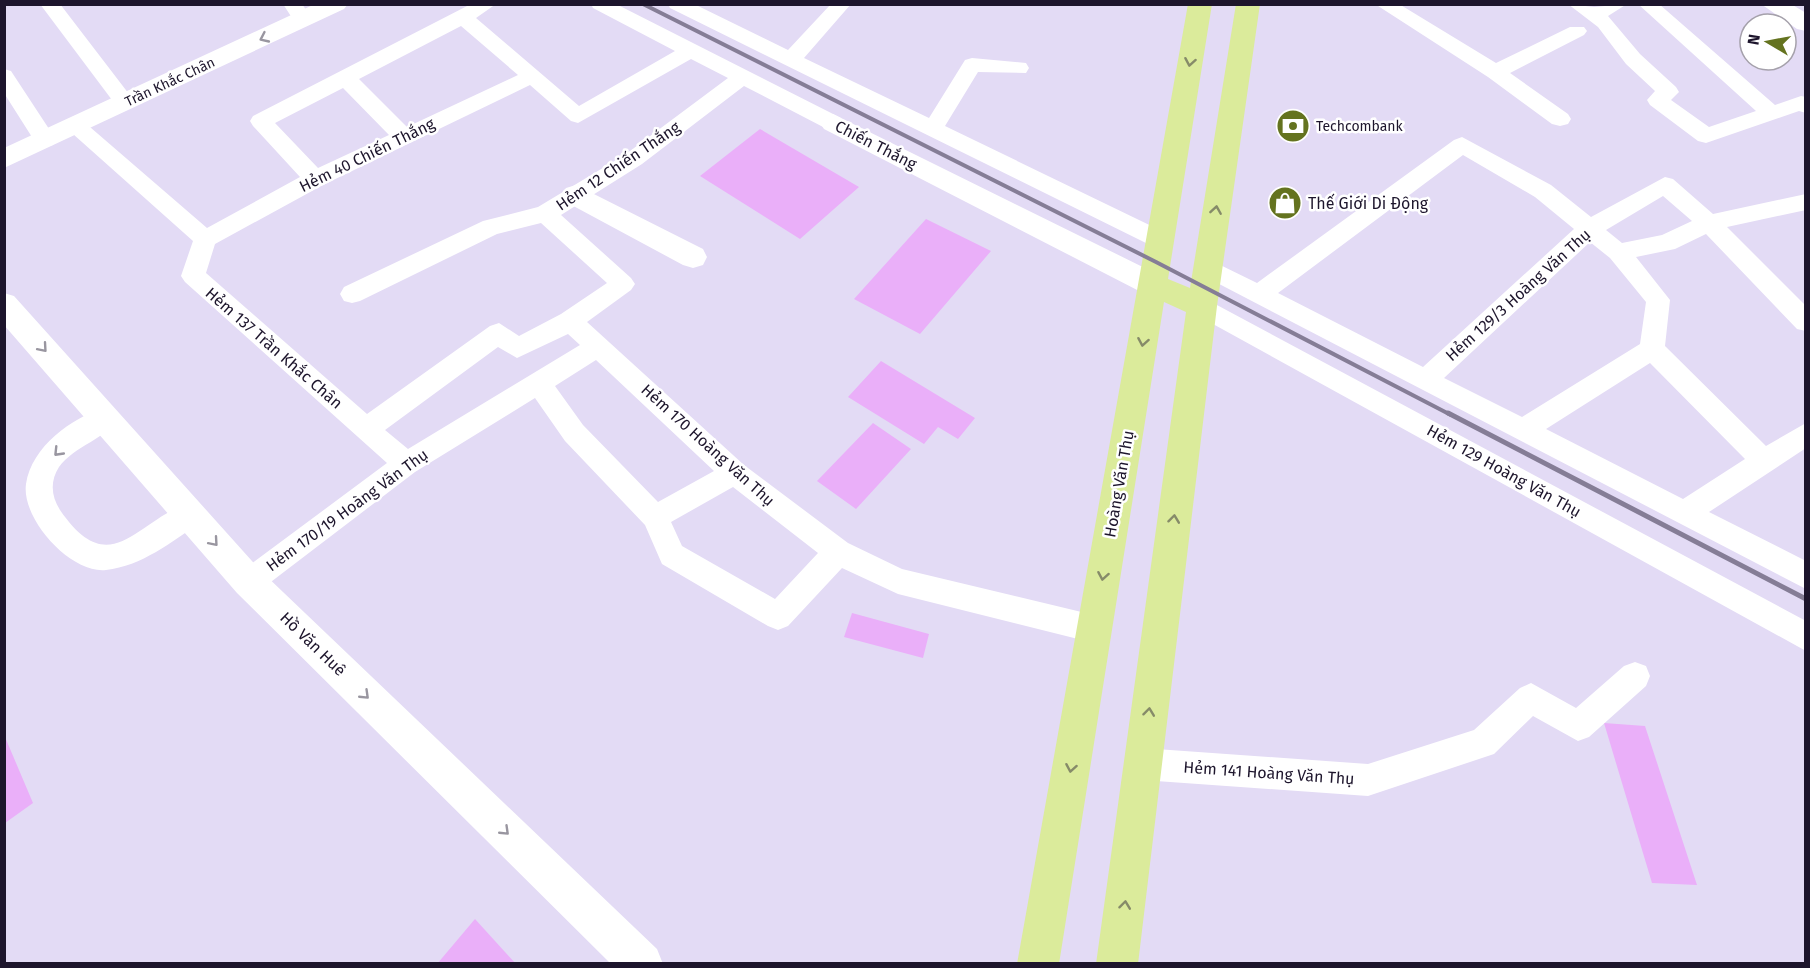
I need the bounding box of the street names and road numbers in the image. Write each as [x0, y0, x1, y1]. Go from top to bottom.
street label: Trần Khắc Chân [122, 53, 218, 110]
street label: Hẻm 40 Chiến Thắng [295, 112, 438, 196]
street label: Hẻm 12 Chiến Thắng [551, 115, 684, 215]
street label: Chiến Thắng [832, 115, 922, 174]
street label: Hẻm 129/3 Hoàng Văn Thụ [1442, 225, 1594, 365]
street label: Hẻm 137 Trần Khắc Chân [202, 282, 348, 413]
street label: Hẻm 170 Hoàng Văn Thụ [637, 380, 779, 510]
street label: Hẻm 129 Hoàng Văn Thụ [1424, 421, 1584, 521]
street label: Hoàng Văn Thụ [1100, 429, 1138, 539]
street label: Hẻm 170/19 Hoàng Văn Thụ [262, 445, 432, 575]
street label: Hồ Văn Huê [276, 607, 350, 680]
street label: Hẻm 141 Hoàng Văn Thụ [1183, 758, 1355, 788]

